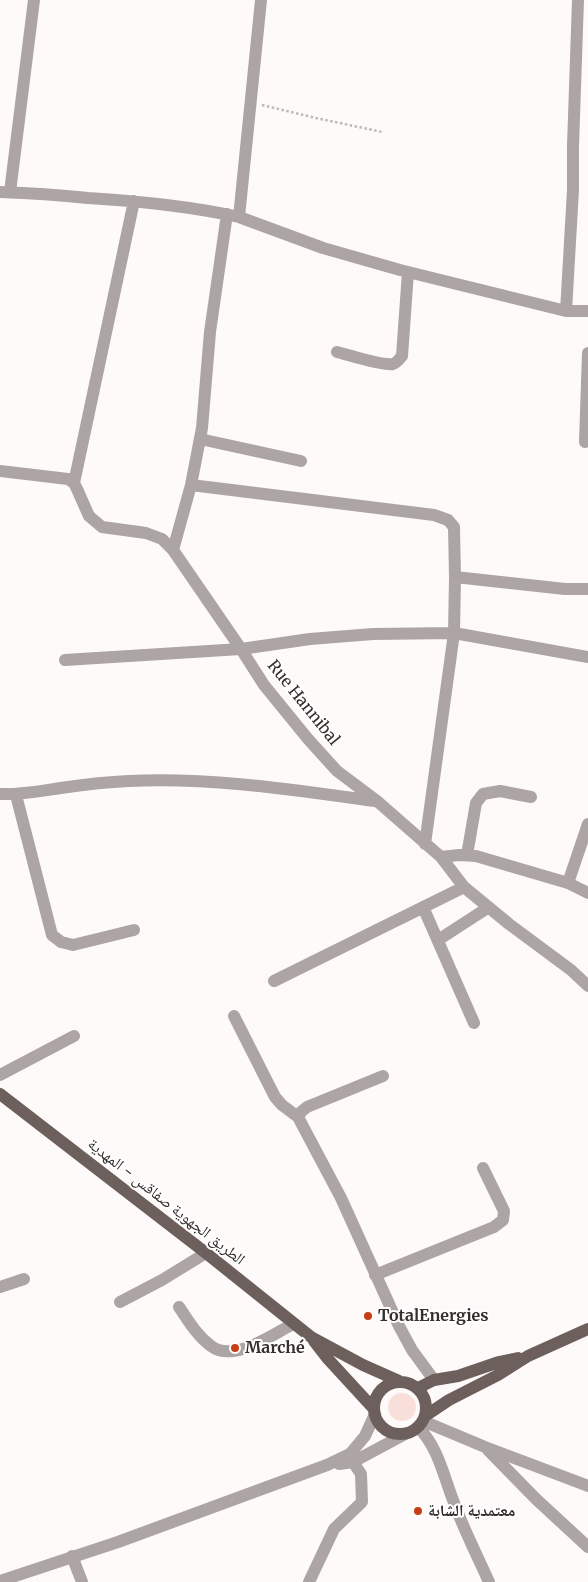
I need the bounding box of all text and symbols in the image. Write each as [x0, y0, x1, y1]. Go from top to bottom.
street label: Rue Hannibal [263, 657, 343, 749]
street label: الطريق الجهوية صفاقس - المهدية [84, 1135, 248, 1269]
place label: TotalEnergies [378, 1306, 489, 1326]
marker: TotalEnergies [362, 1310, 374, 1322]
place label: Marché [245, 1338, 305, 1358]
marker: Marché [229, 1342, 241, 1354]
place label: معتمدية الشابة [428, 1501, 515, 1521]
marker: معتمدية الشابة [412, 1505, 424, 1517]

